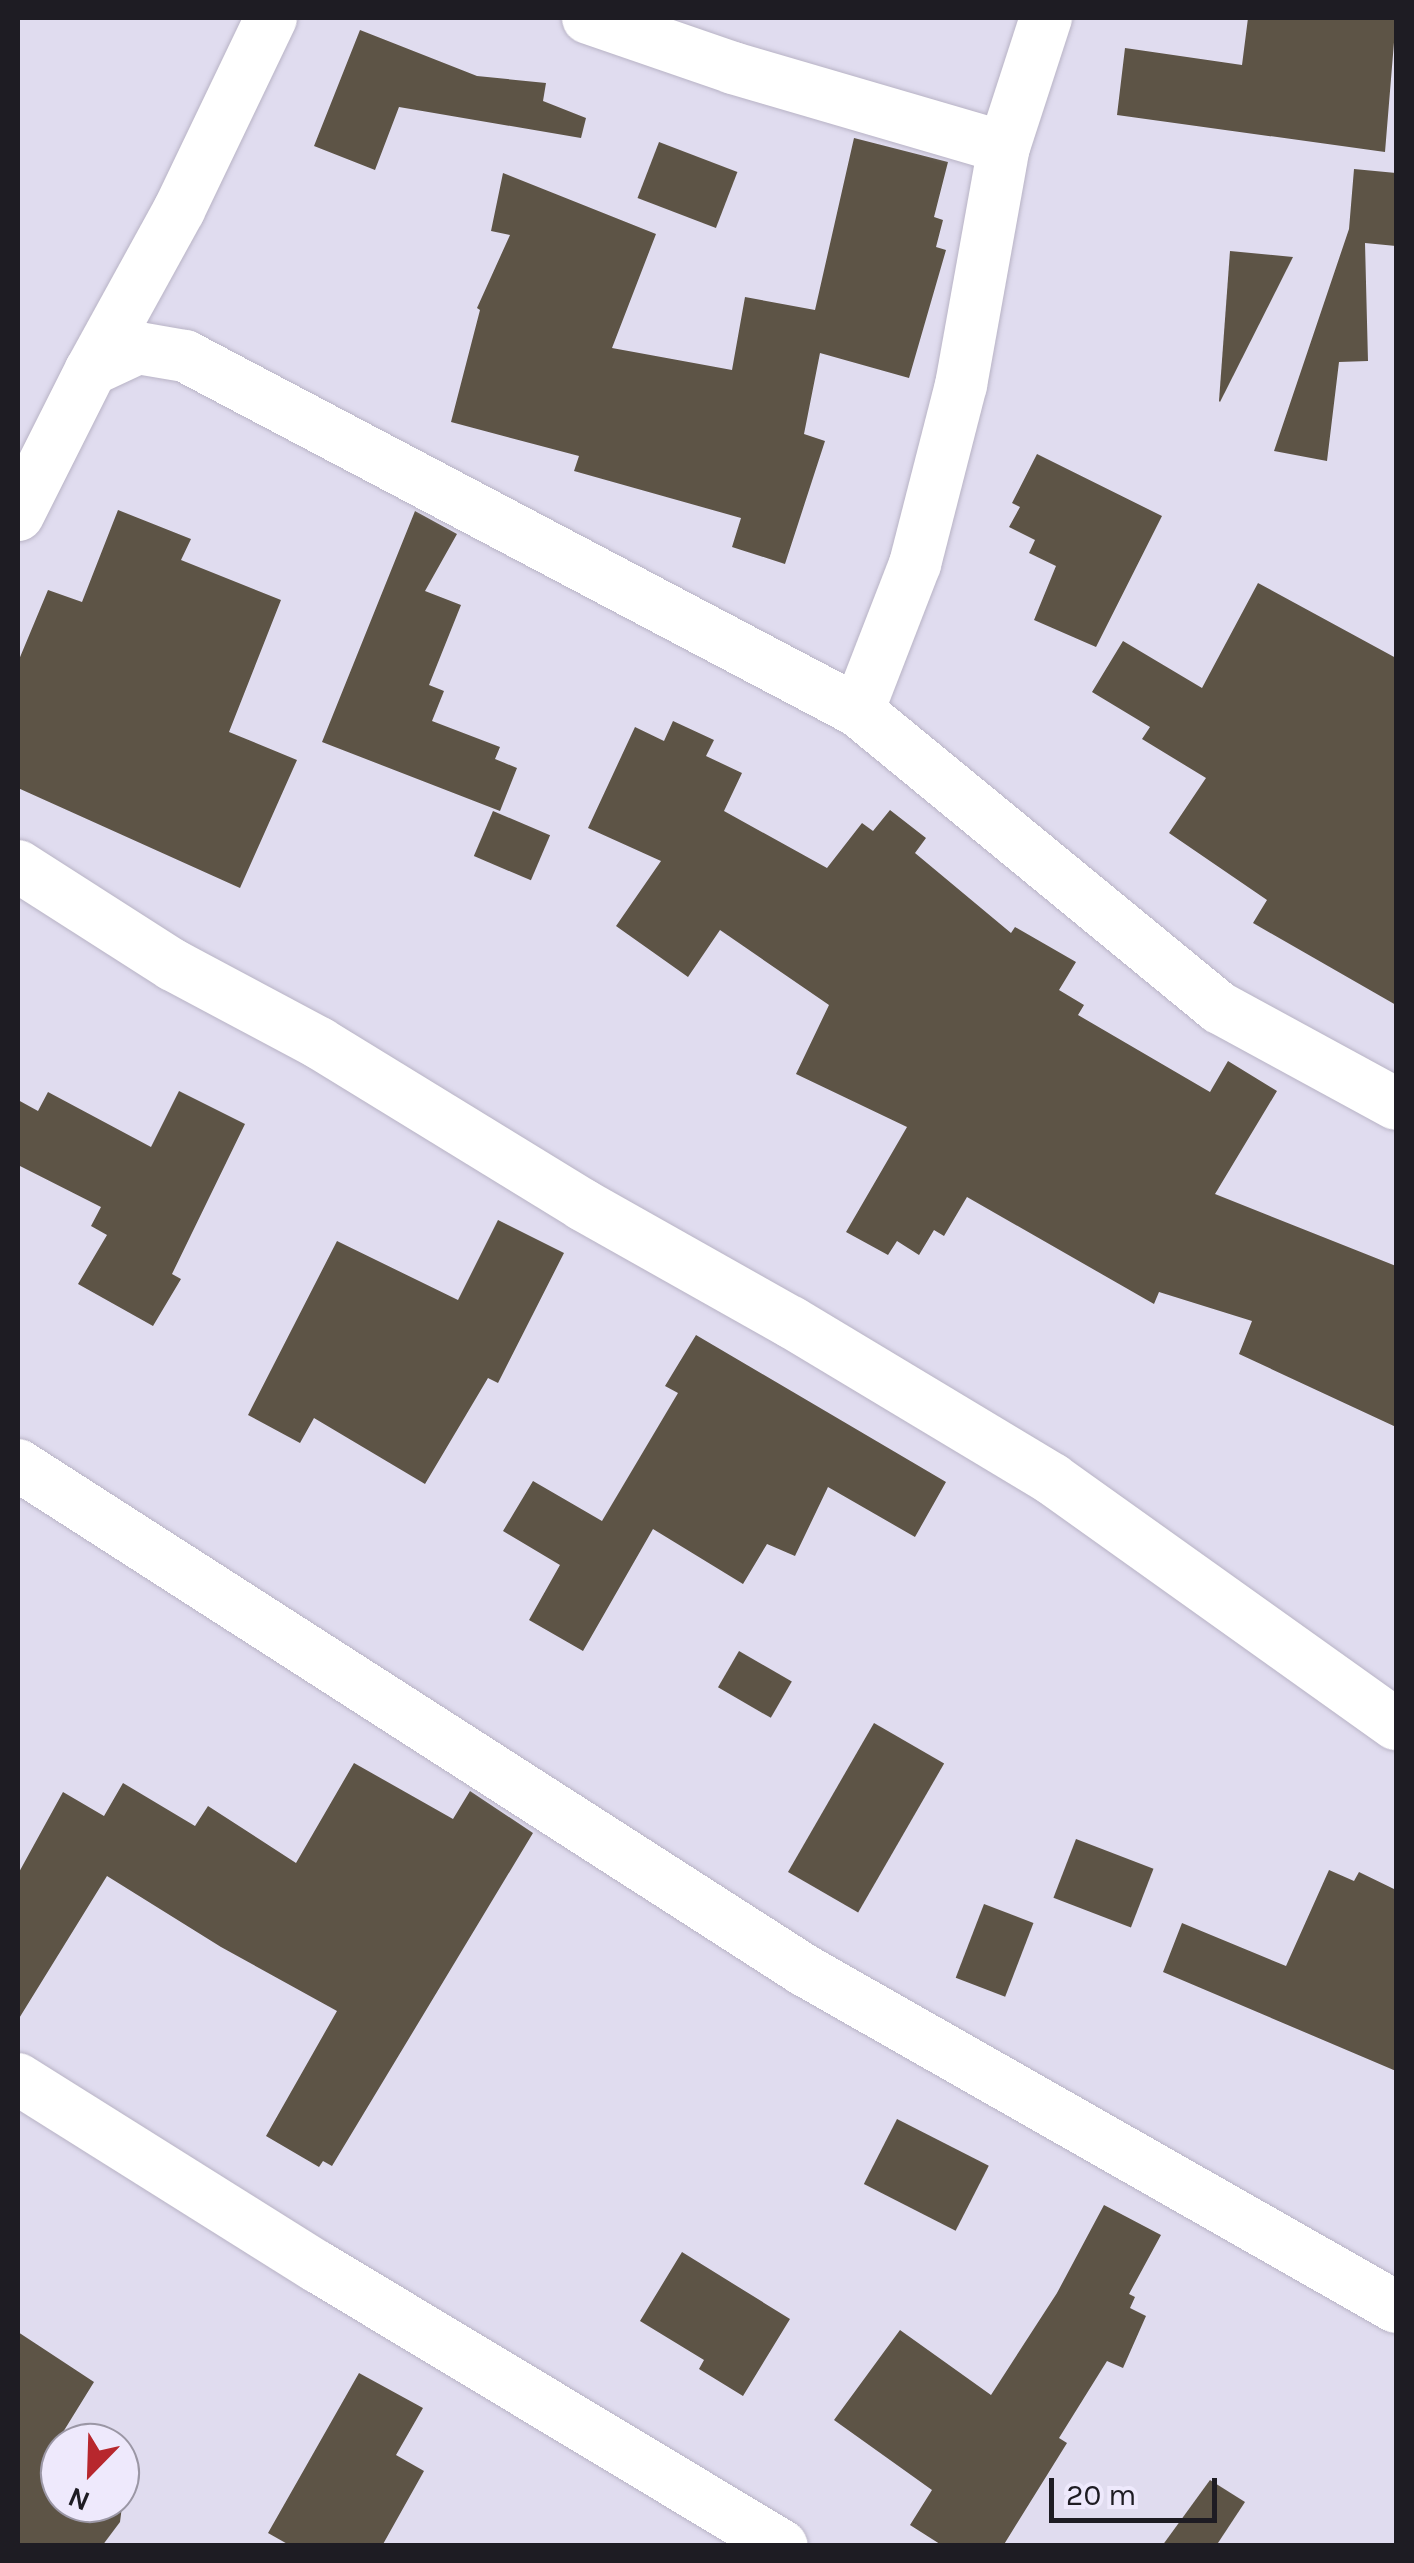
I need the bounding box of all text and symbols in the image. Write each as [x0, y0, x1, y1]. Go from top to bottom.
north arrow [40, 2423, 140, 2523]
scale bar [1054, 2458, 1222, 2520]
text: 20 m [1066, 2477, 1136, 2513]
text: N [63, 2480, 95, 2518]

